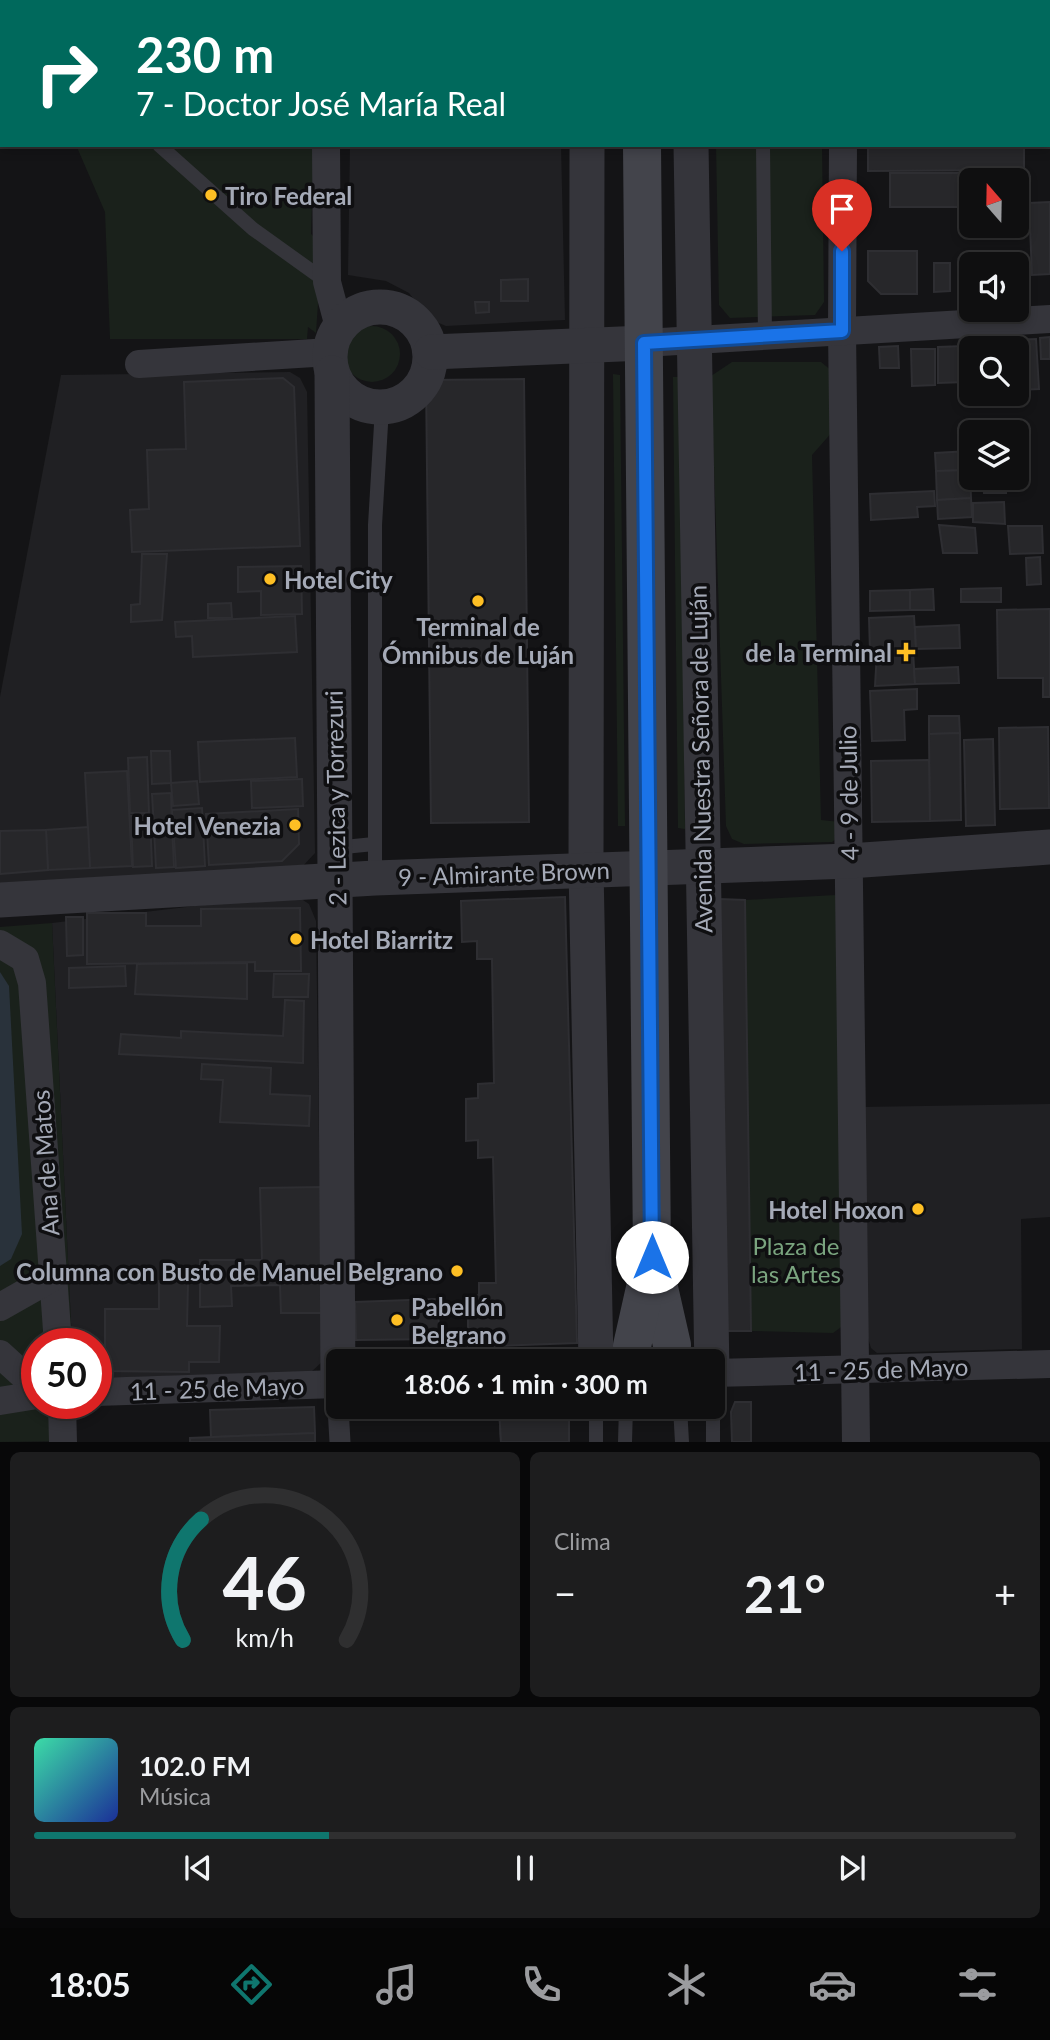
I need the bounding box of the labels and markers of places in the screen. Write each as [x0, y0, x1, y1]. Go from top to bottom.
pin [812, 179, 872, 251]
place label: Tiro Federal [225, 181, 352, 210]
marker: Tiro Federal [203, 187, 219, 203]
place label: Hotel City [284, 565, 393, 594]
marker: Hotel City [262, 571, 278, 587]
marker: Terminal de Ómnibus de Luján [470, 593, 486, 609]
place label: Terminal de Ómnibus de Luján [382, 612, 574, 669]
place label: de la Terminal [745, 638, 892, 667]
marker: de la Terminal [898, 644, 914, 660]
place label: Hotel Venezia [134, 811, 281, 840]
marker: Hotel Venezia [287, 817, 303, 833]
place label: Hotel Biarritz [310, 925, 453, 954]
marker: Hotel Biarritz [288, 931, 304, 947]
place label: Hotel Hoxon [768, 1195, 904, 1224]
marker: Hotel Hoxon [910, 1201, 926, 1217]
place label: Columna con Busto de Manuel Belgrano [16, 1257, 443, 1286]
marker: Columna con Busto de Manuel Belgrano [449, 1263, 465, 1279]
place label: Pabellón Belgrano [411, 1292, 506, 1349]
marker: Pabellón Belgrano [389, 1312, 405, 1328]

